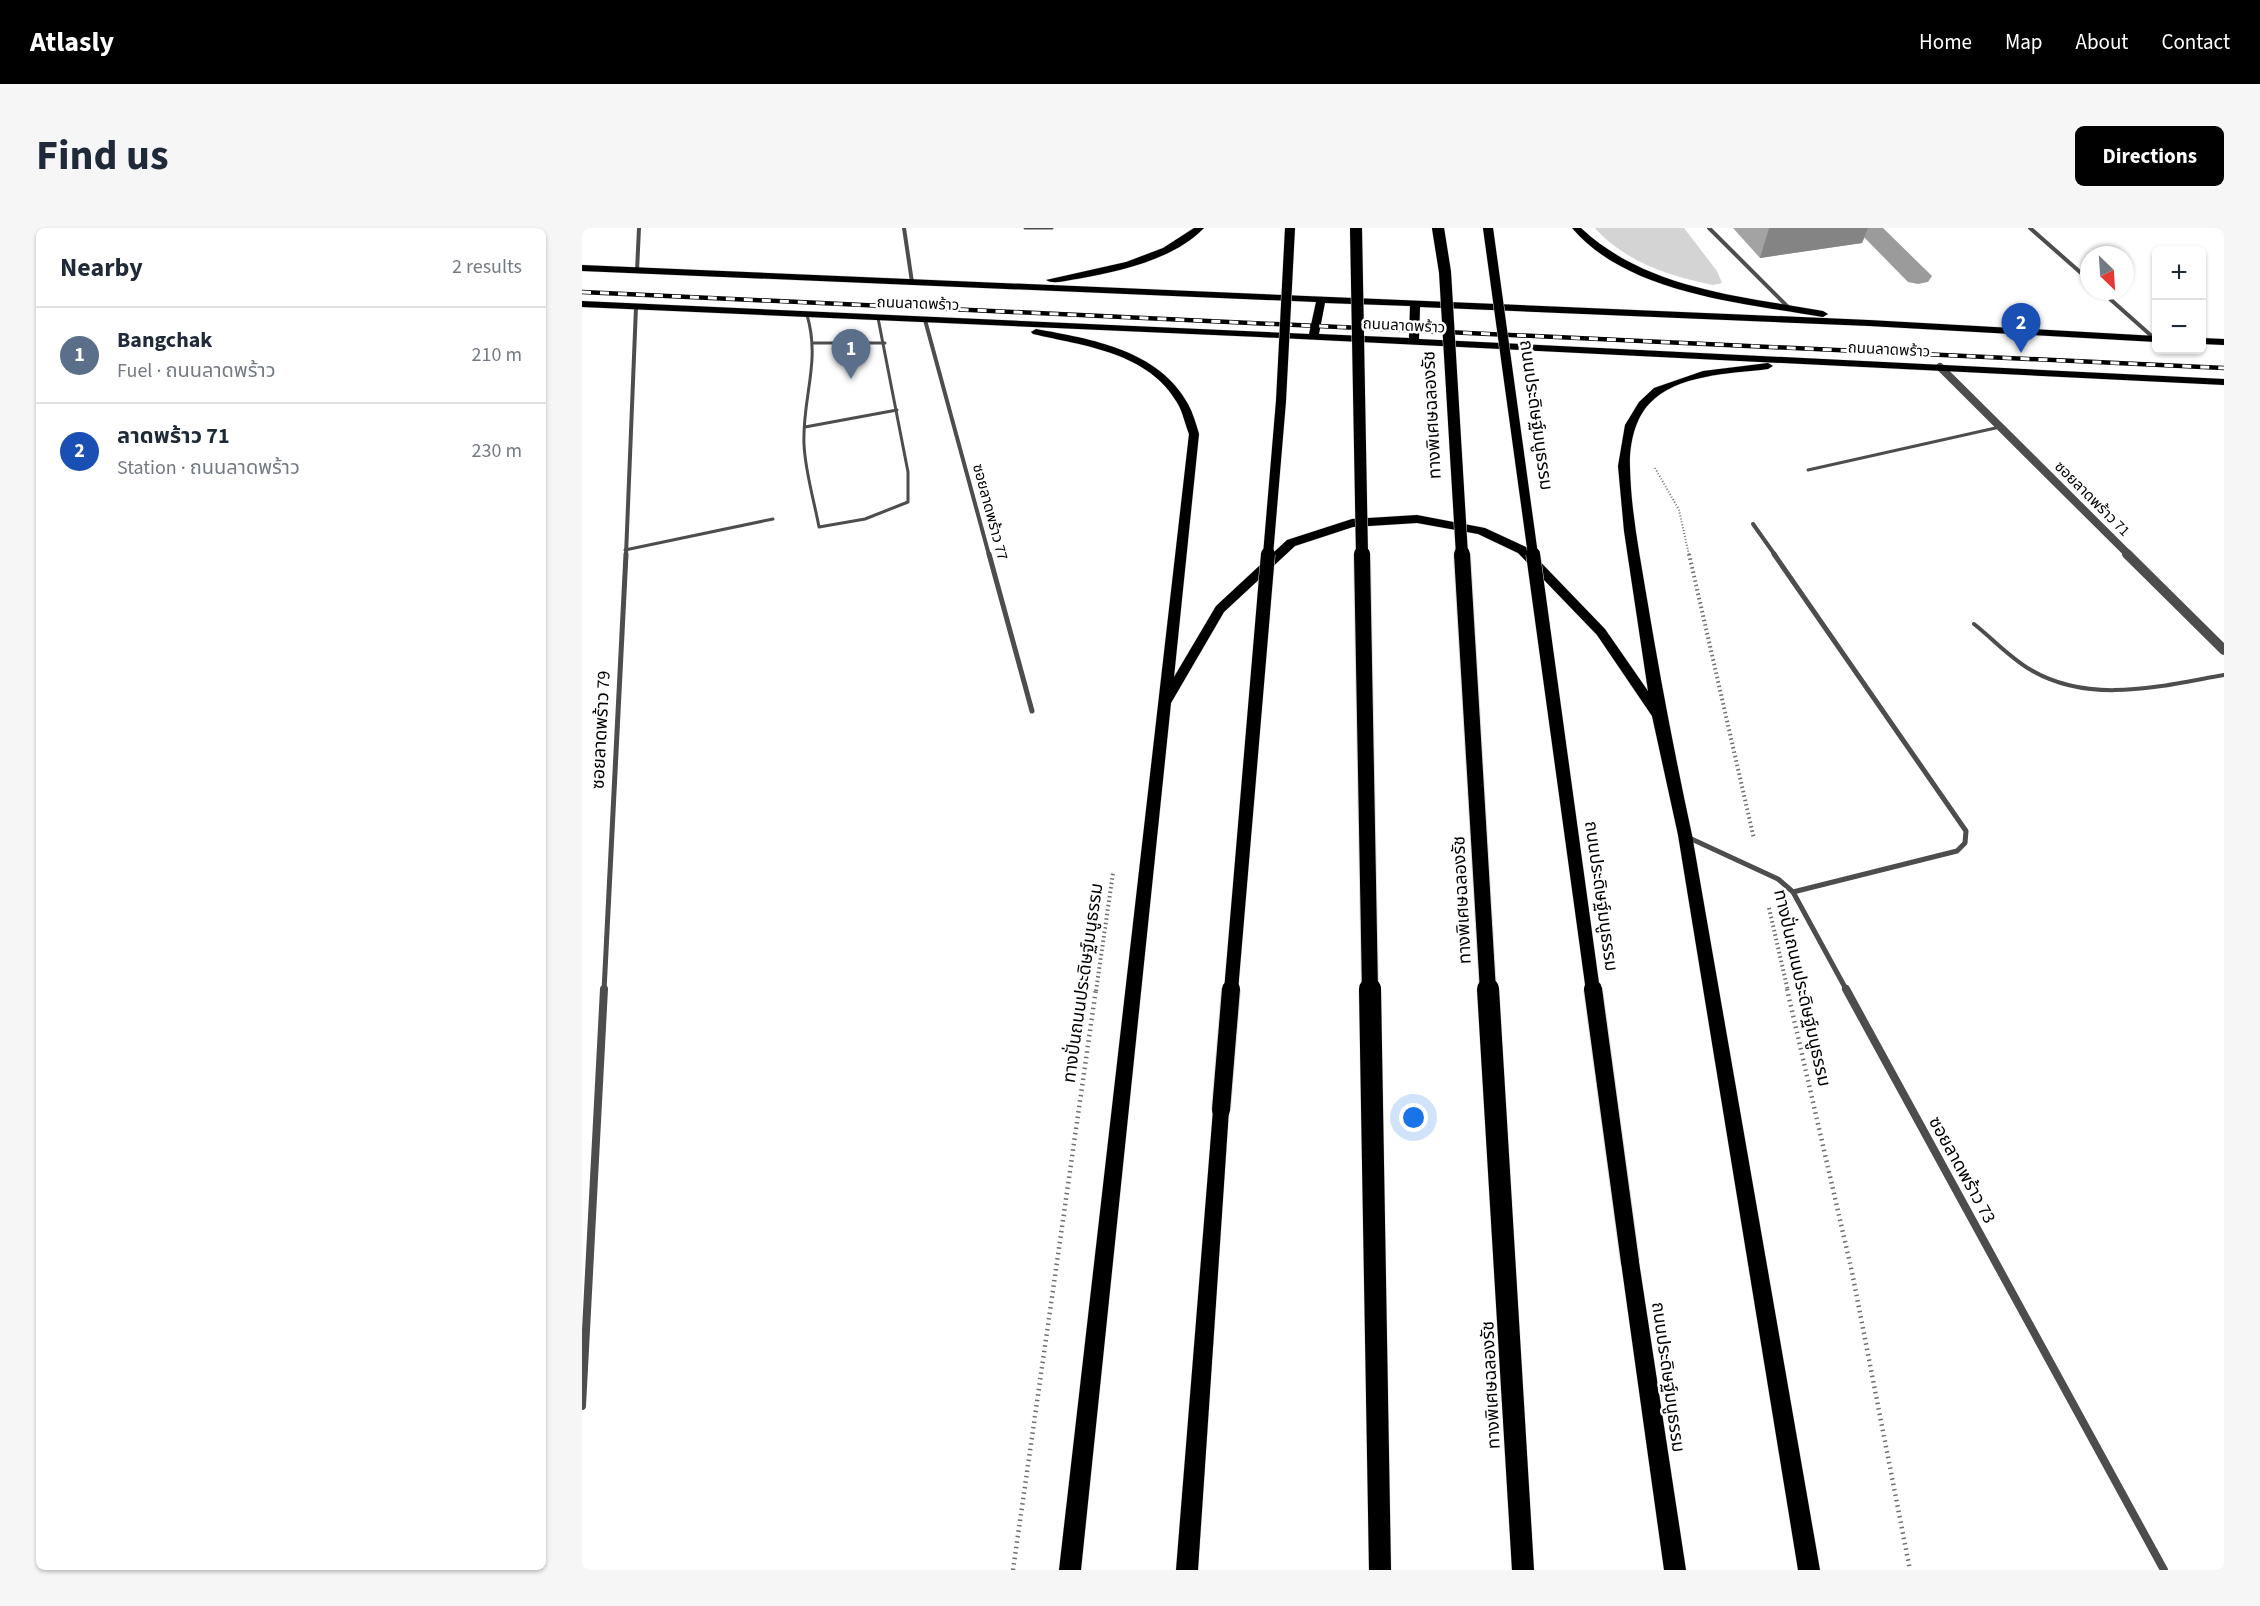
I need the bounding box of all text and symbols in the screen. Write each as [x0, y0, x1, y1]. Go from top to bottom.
text: Atlasly [30, 22, 114, 62]
text: Home [1919, 27, 1972, 57]
text: Map [2005, 27, 2043, 57]
text: About [2076, 27, 2128, 57]
text: Contact [2161, 27, 2230, 57]
text: Find us [36, 126, 169, 186]
button: Directions [2075, 126, 2224, 186]
north arrow [2080, 246, 2134, 300]
map controls [2152, 246, 2206, 354]
button: + [2152, 246, 2206, 300]
text: Nearby [60, 249, 143, 286]
text: 2 results [452, 253, 522, 281]
street label: ถนนลาดพร้าว [876, 292, 960, 316]
button: − [2152, 300, 2206, 354]
pin: 2 [2002, 304, 2040, 353]
street label: ถนนลาดพร้าว [1362, 313, 1446, 339]
text: Bangchak [117, 324, 212, 356]
pin: 1 [832, 330, 870, 379]
street label: ถนนลาดพร้าว [1847, 337, 1931, 363]
street label: ถนนประดิษฐ์มนูธรรม [1513, 338, 1559, 492]
text: 1 [74, 341, 85, 369]
text: 210 m [472, 341, 522, 369]
street label: ทางพิเศษฉลองรัช [1416, 350, 1448, 480]
text: Fuel · ถนนลาดพร้าว [117, 357, 275, 385]
text: ลาดพร้าว 71 [117, 420, 230, 452]
text: 2 [74, 437, 85, 465]
text: 230 m [472, 437, 522, 465]
text: Station · ถนนลาดพร้าว [117, 454, 300, 482]
street label: ซอยลาดพร้าว 71 [2050, 457, 2134, 541]
street label: ซอยลาดพร้าว 77 [967, 462, 1013, 562]
street label: ซอยลาดพร้าว 79 [585, 670, 617, 790]
street label: ถนนประดิษฐ์มนูธรรม [1578, 819, 1624, 973]
street label: ทางพิเศษฉลองรัช [1446, 835, 1478, 965]
street label: ทางปั่นถนนประดิษฐ์มนูธรรม [1056, 881, 1109, 1085]
street label: ทางปั่นถนนประดิษฐ์มนูธรรม [1767, 887, 1837, 1089]
your location [1399, 1103, 1428, 1132]
street label: ซอยลาดพร้าว 73 [1922, 1112, 2002, 1228]
street label: ถนนประดิษฐ์มนูธรรม [1645, 1300, 1691, 1454]
street label: ทางพิเศษฉลองรัช [1475, 1320, 1507, 1450]

